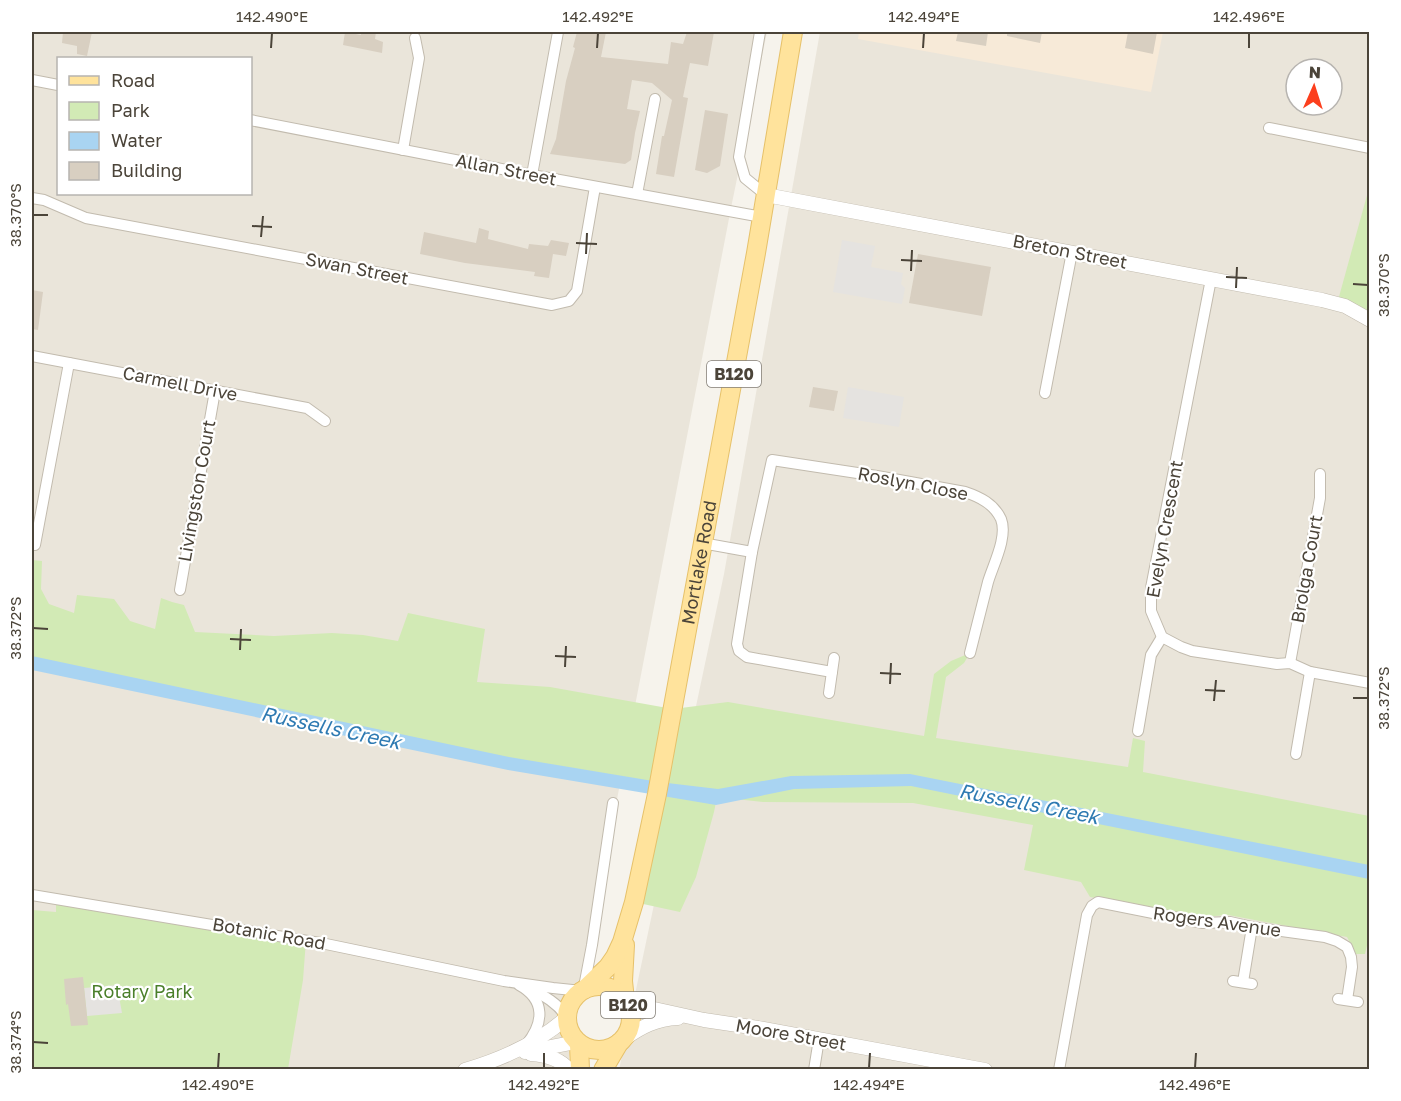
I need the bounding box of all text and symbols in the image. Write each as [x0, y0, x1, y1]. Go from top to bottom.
text: 142.490°E [236, 7, 308, 25]
text: 142.492°E [562, 7, 634, 25]
text: 142.494°E [888, 7, 960, 25]
text: 142.496°E [1213, 7, 1285, 25]
legend [57, 57, 252, 195]
north arrow [1284, 57, 1344, 117]
text: N [1308, 62, 1321, 82]
text: Road [111, 69, 155, 91]
text: Park [111, 99, 150, 121]
text: Water [111, 129, 162, 151]
street label: Allan Street [454, 148, 558, 190]
text: Building [111, 159, 182, 181]
text: 38.370°S [6, 183, 24, 247]
street label: Breton Street [1011, 229, 1129, 273]
street label: Swan Street [304, 247, 411, 289]
text: 38.370°S [1374, 253, 1392, 317]
street label: Carmell Drive [121, 361, 239, 405]
road number: B120 [707, 361, 761, 387]
street label: Livingston Court [173, 418, 219, 564]
street label: Evelyn Crescent [1141, 458, 1187, 599]
street label: Roslyn Close [856, 462, 970, 505]
street label: Mortlake Road [676, 499, 720, 626]
street label: Brolga Court [1286, 513, 1326, 625]
text: 38.372°S [6, 596, 24, 660]
text: 38.372°S [1374, 666, 1392, 730]
water label: Russells Creek [259, 701, 406, 754]
water label: Russells Creek [957, 778, 1104, 829]
street label: Rogers Avenue [1152, 901, 1283, 941]
street label: Botanic Road [211, 912, 327, 954]
park label: Rotary Park [91, 980, 193, 1002]
road number: B120 [601, 992, 655, 1018]
text: 38.374°S [6, 1010, 24, 1074]
street label: Moore Street [734, 1013, 848, 1055]
text: 142.490°E [182, 1075, 254, 1093]
text: 142.492°E [508, 1075, 580, 1093]
text: 142.494°E [833, 1075, 905, 1093]
text: 142.496°E [1159, 1075, 1231, 1093]

